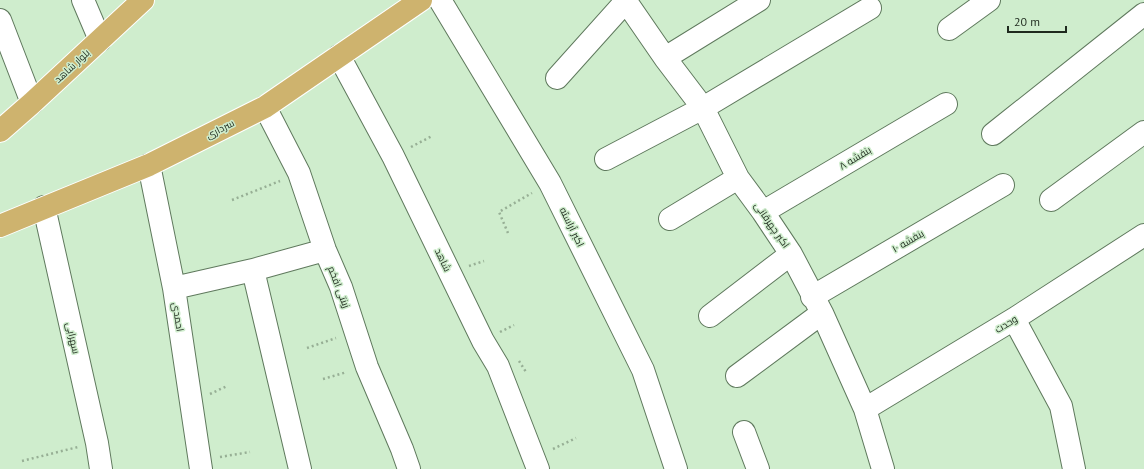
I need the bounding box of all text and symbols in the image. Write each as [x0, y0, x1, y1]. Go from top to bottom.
scale bar [1008, 8, 1066, 34]
text: 20 m [1014, 14, 1040, 29]
street label: بلوار شاهد [51, 46, 93, 86]
street label: سرداری [204, 116, 236, 142]
street label: بنفشه ۸ [837, 143, 873, 173]
street label: اکبر چهرقانی [751, 199, 793, 251]
street label: اکبر آراسته [557, 205, 587, 249]
street label: بنفشه ۱۰ [890, 227, 926, 255]
street label: شاهد [432, 246, 454, 274]
street label: زینتی افخم [324, 264, 353, 310]
street label: احمدی [169, 302, 187, 332]
street label: وحدت [992, 312, 1020, 336]
street label: سهرابی [63, 321, 83, 355]

